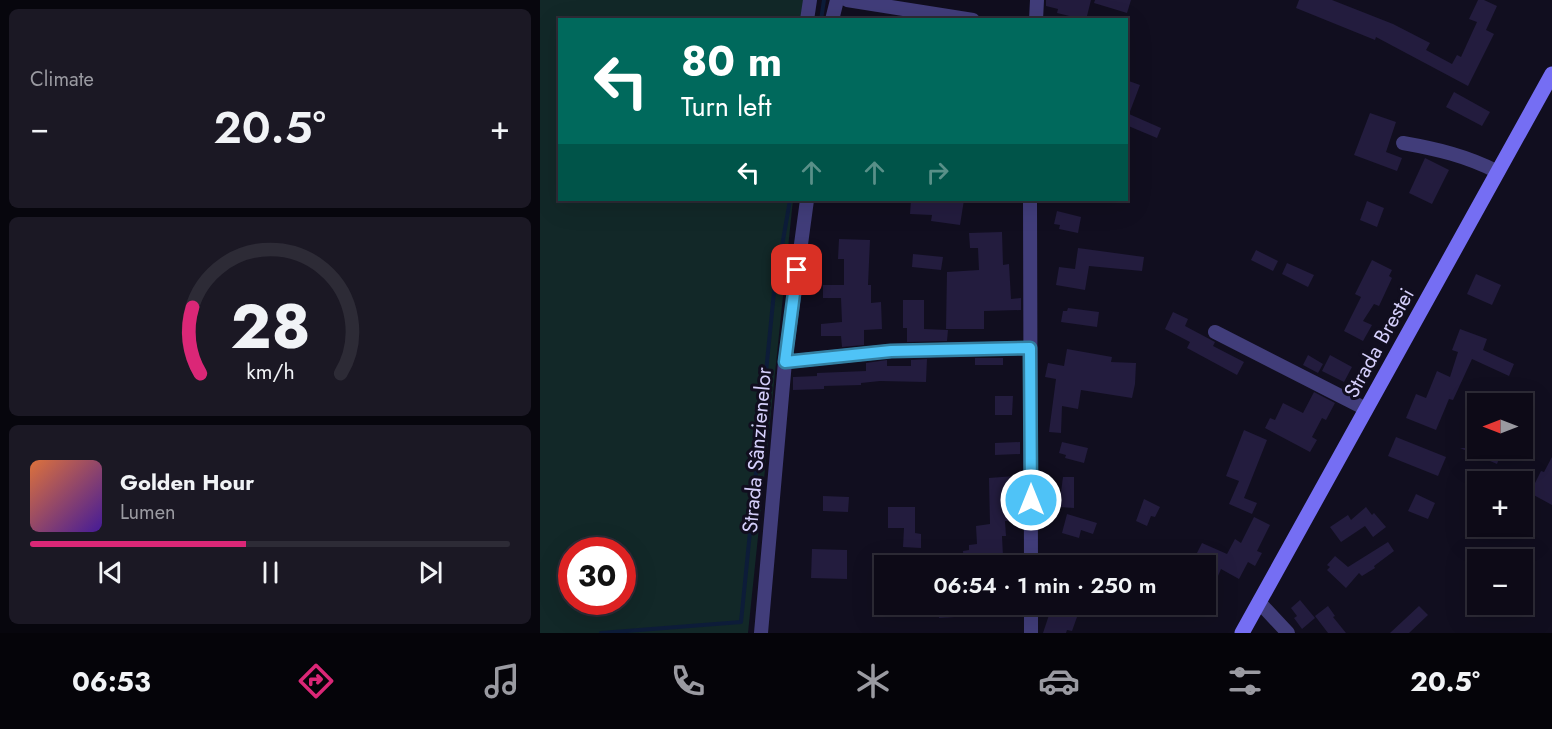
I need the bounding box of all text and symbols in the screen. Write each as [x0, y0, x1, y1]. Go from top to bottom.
text: 80 m [681, 31, 782, 92]
icon: left [582, 42, 660, 120]
text: Climate [30, 65, 94, 94]
text: Turn left [681, 87, 771, 126]
text: 20.5° [213, 95, 326, 160]
text: − [30, 104, 49, 151]
text: + [490, 104, 510, 151]
icon: left [732, 156, 765, 189]
icon: ahead [795, 156, 828, 189]
icon: ahead [858, 156, 891, 189]
icon: right [921, 156, 954, 189]
pin [771, 244, 822, 295]
icon: arrive [780, 253, 813, 286]
text: 28 [230, 281, 310, 371]
street label: Strada Brestei [1336, 283, 1422, 403]
text: km/h [246, 356, 294, 387]
street label: Strada Sânzienelor [735, 365, 779, 534]
north arrow [1467, 393, 1533, 459]
map controls [1467, 393, 1533, 615]
text: Golden Hour [120, 466, 254, 498]
position arrow [999, 468, 1063, 532]
button: + [1467, 471, 1533, 537]
text: Lumen [120, 498, 176, 527]
speed limit sign: 30 [558, 537, 636, 615]
button: − [1467, 549, 1533, 615]
icon: previous [94, 556, 127, 589]
icon: pause [254, 556, 287, 589]
icon: next [414, 556, 447, 589]
text: 06:54 · 1 min · 250 m [933, 569, 1157, 601]
icon: directions [295, 660, 337, 702]
icon: music [481, 660, 523, 702]
icon: phone [667, 660, 709, 702]
icon: climate [852, 660, 894, 702]
icon: car [1038, 660, 1080, 702]
icon: filters [1224, 660, 1266, 702]
text: 06:53 [72, 662, 151, 701]
text: 20.5° [1410, 662, 1480, 701]

